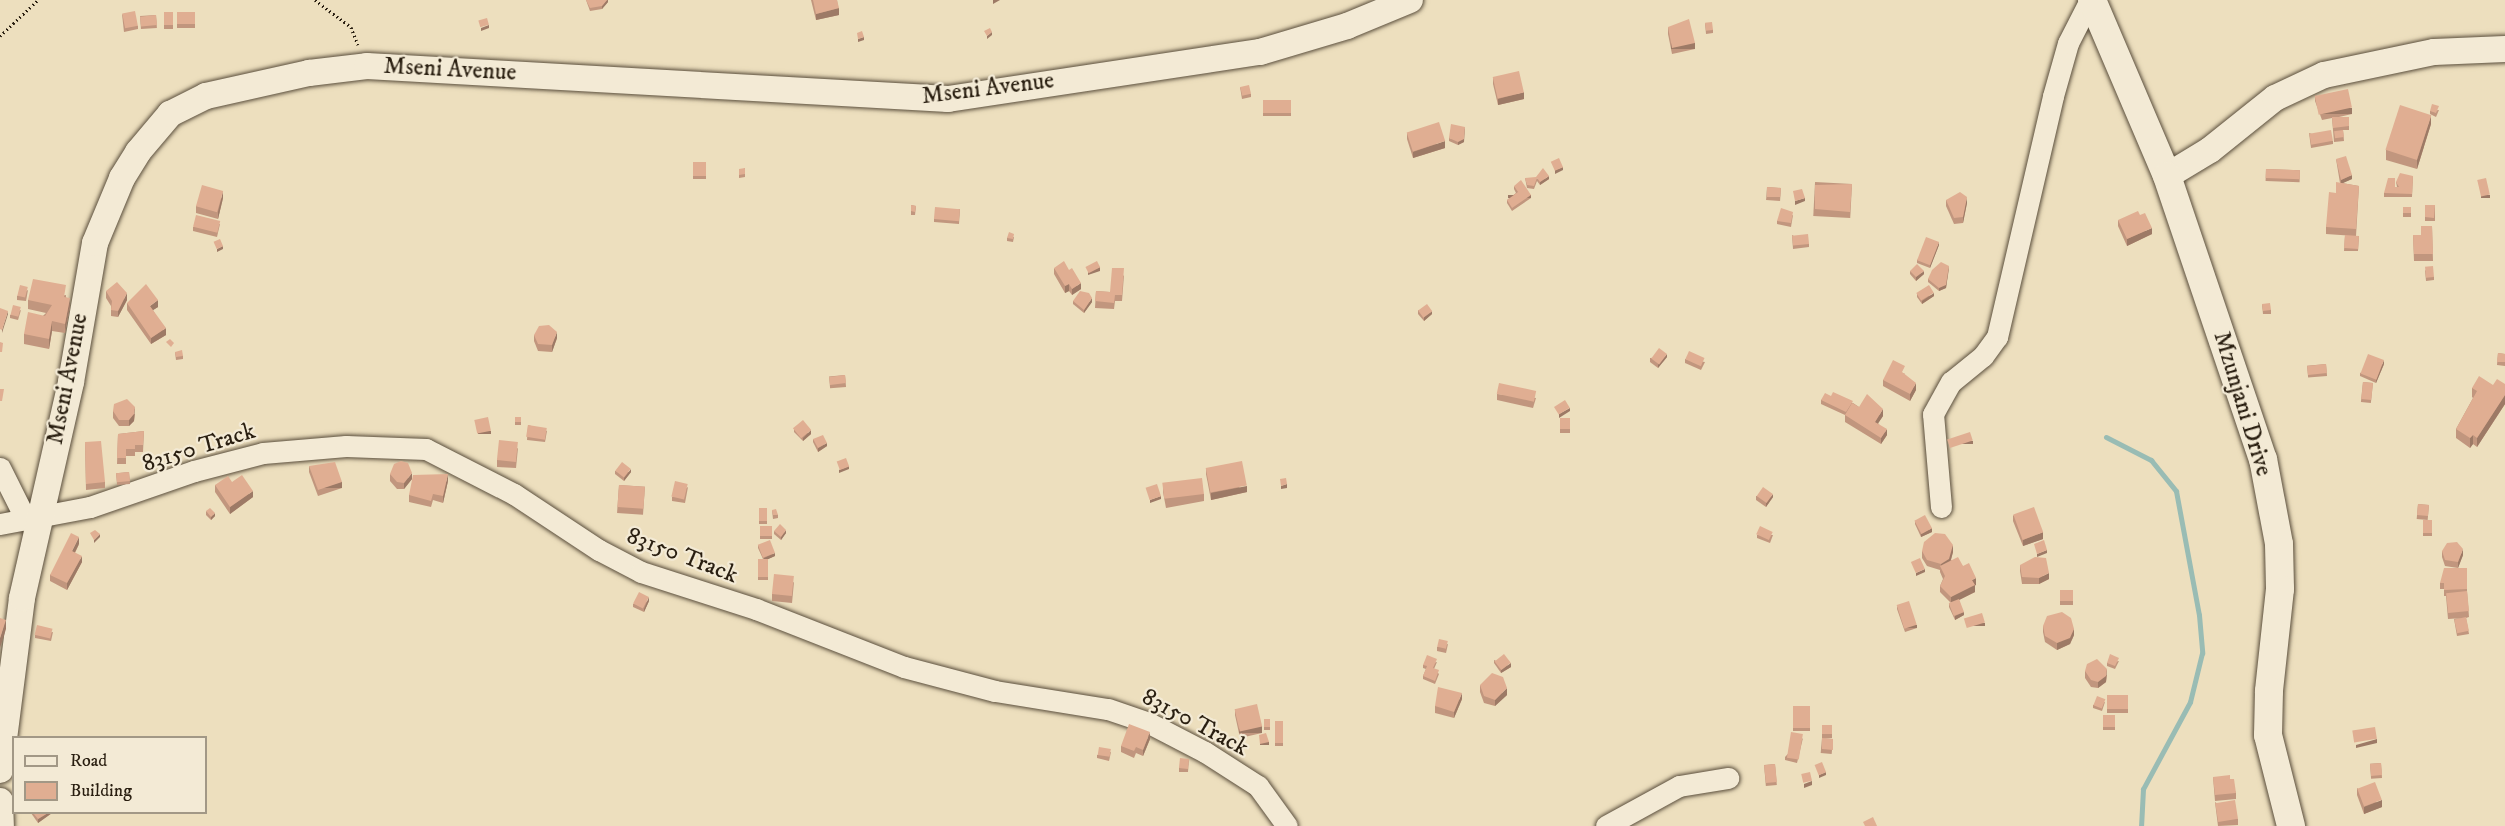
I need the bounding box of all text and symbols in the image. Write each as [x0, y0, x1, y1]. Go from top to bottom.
street label: Mseni Avenue [383, 52, 517, 88]
street label: Mseni Avenue [920, 67, 1056, 111]
street label: Mseni Avenue [41, 311, 95, 447]
street label: Mzunjani Drive [2206, 328, 2278, 480]
street label: 83150 Track [139, 417, 259, 479]
street label: 83150 Track [622, 522, 742, 590]
street label: 83150 Track [1137, 683, 1253, 763]
legend [12, 736, 207, 814]
text: Road [70, 750, 107, 772]
text: Building [70, 780, 132, 802]

